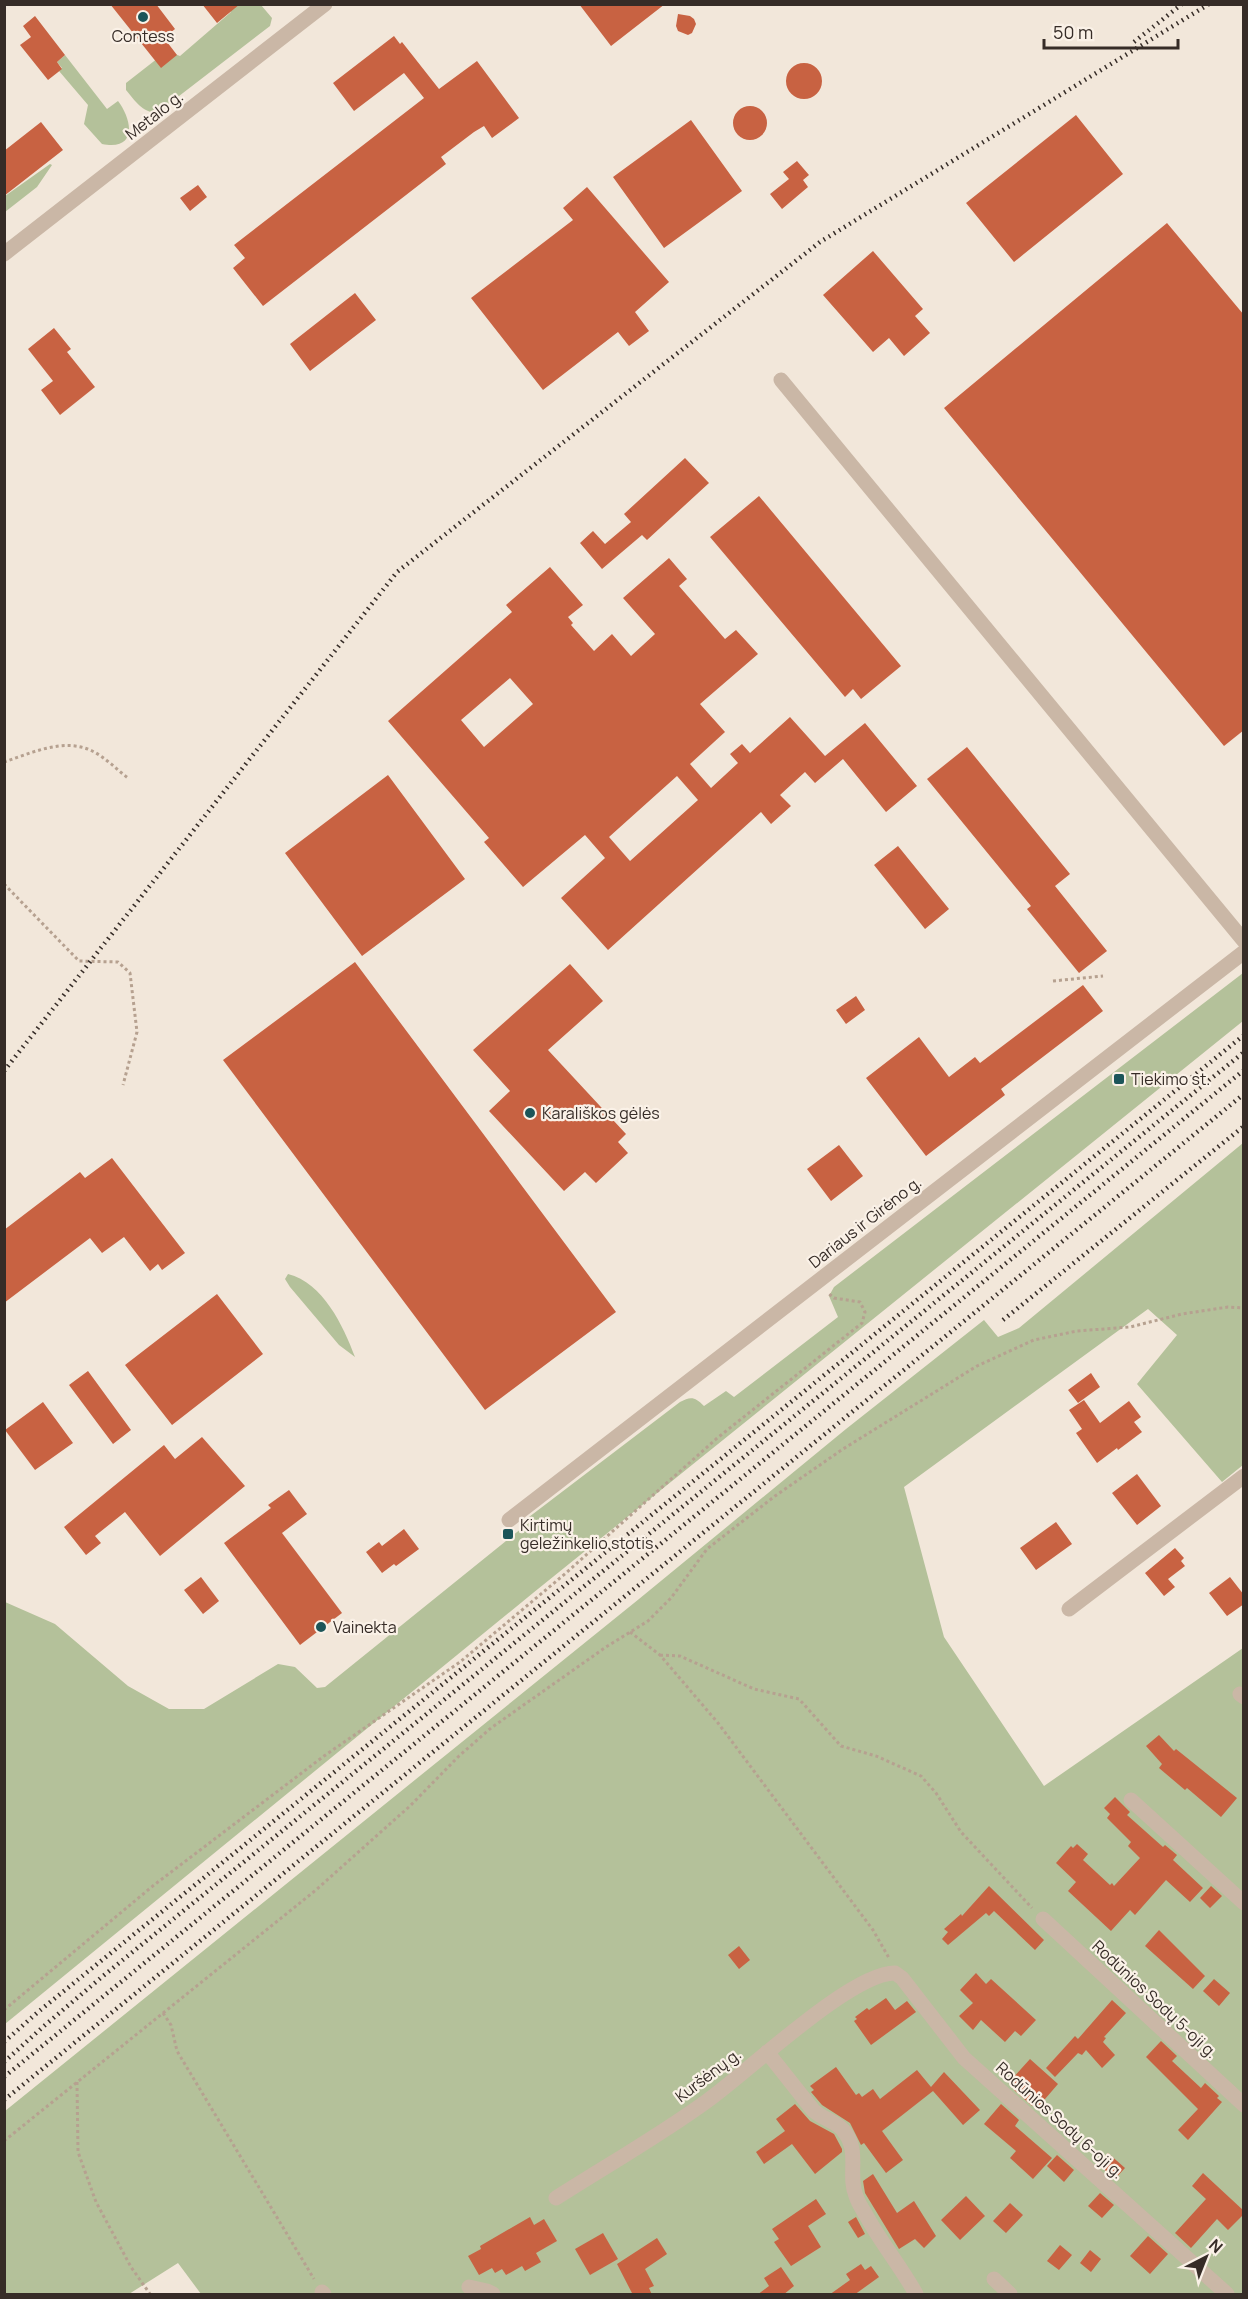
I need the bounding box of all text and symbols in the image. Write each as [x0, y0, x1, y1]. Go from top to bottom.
marker: Contess [136, 10, 150, 24]
scale bar [1044, 12, 1178, 50]
text: 50 m [1053, 20, 1093, 44]
place label: Contess [112, 25, 174, 47]
street label: Metalo g. [120, 85, 188, 145]
place label: Tiekimo st. [1131, 1068, 1210, 1090]
marker: Tiekimo st. [1112, 1072, 1126, 1086]
place label: Karališkos gėlės [542, 1102, 660, 1124]
marker: Karališkos gėlės [523, 1106, 537, 1120]
street label: Dariaus ir Girėno g. [804, 1171, 926, 1273]
place label: Kirtimų geležinkelio stotis [520, 1514, 653, 1554]
marker: Kirtimų geležinkelio stotis [501, 1527, 515, 1541]
place label: Vainekta [333, 1616, 397, 1638]
marker: Vainekta [314, 1620, 328, 1634]
street label: Rodūnios Sodų 5-oji g. [1087, 1935, 1223, 2063]
street label: Kuršėnų g. [671, 2043, 745, 2107]
street label: Rodūnios Sodų 6-oji g. [991, 2057, 1129, 2183]
north arrow [1176, 2227, 1236, 2287]
text: N [1204, 2234, 1228, 2258]

